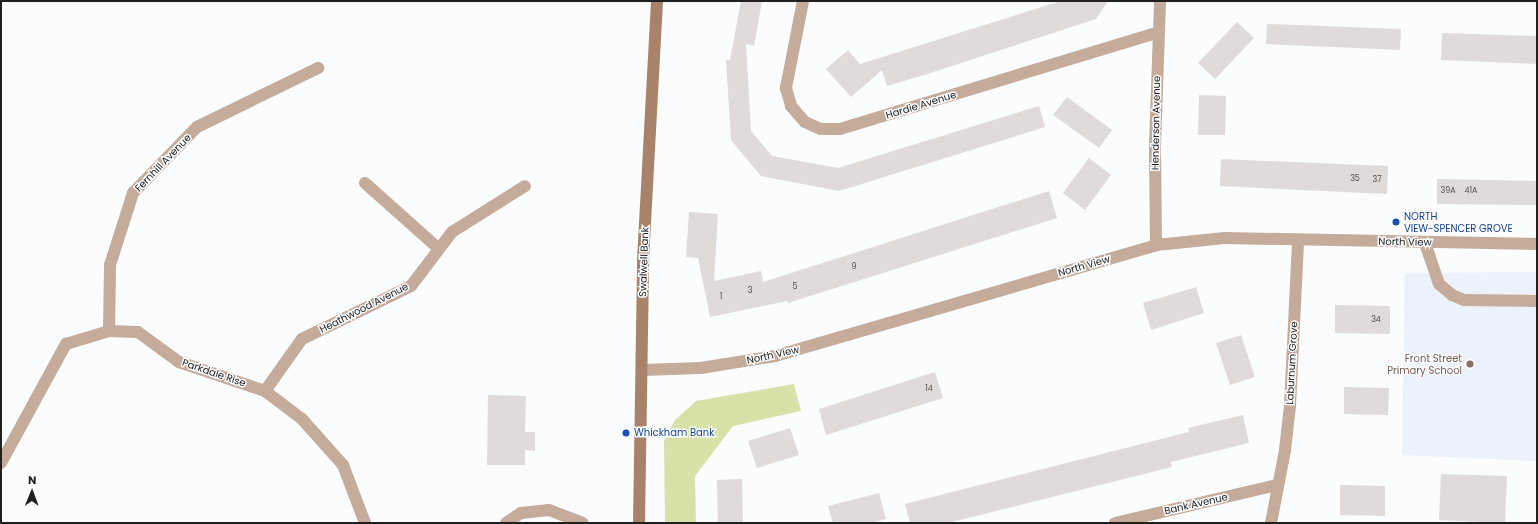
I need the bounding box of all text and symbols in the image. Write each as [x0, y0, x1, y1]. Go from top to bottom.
street label: Henderson Avenue [1149, 76, 1163, 170]
street label: Hardie Avenue [884, 89, 958, 121]
street label: Fernhill Avenue [133, 132, 193, 194]
house number: 35 [1350, 174, 1360, 184]
house number: 37 [1372, 175, 1382, 185]
house number: 39A [1440, 186, 1456, 196]
house number: 41A [1465, 186, 1477, 196]
place label: NORTH VIEW-SPENCER GROVE [1404, 210, 1513, 234]
marker: NORTH VIEW-SPENCER GROVE [1391, 217, 1401, 227]
street label: Swalwell Bank [637, 227, 651, 297]
street label: North View [1378, 236, 1432, 248]
street label: North View [1057, 253, 1111, 279]
house number: 9 [851, 262, 857, 272]
street label: Heathwood Avenue [318, 280, 410, 336]
house number: 5 [792, 282, 798, 292]
house number: 3 [748, 286, 752, 296]
house number: 1 [720, 292, 722, 302]
house number: 34 [1371, 315, 1381, 325]
street label: Laburnum Grove [1284, 321, 1300, 405]
street label: North View [746, 344, 800, 366]
place label: Front Street Primary School [1387, 352, 1462, 376]
street label: Parkdale Rise [181, 357, 247, 389]
marker: Front Street Primary School [1465, 359, 1475, 369]
house number: 14 [925, 384, 933, 394]
place label: Whickham Bank [634, 427, 714, 439]
marker: Whickham Bank [621, 428, 631, 438]
north arrow [12, 472, 52, 512]
text: N [28, 472, 36, 488]
street label: Bank Avenue [1163, 491, 1229, 517]

